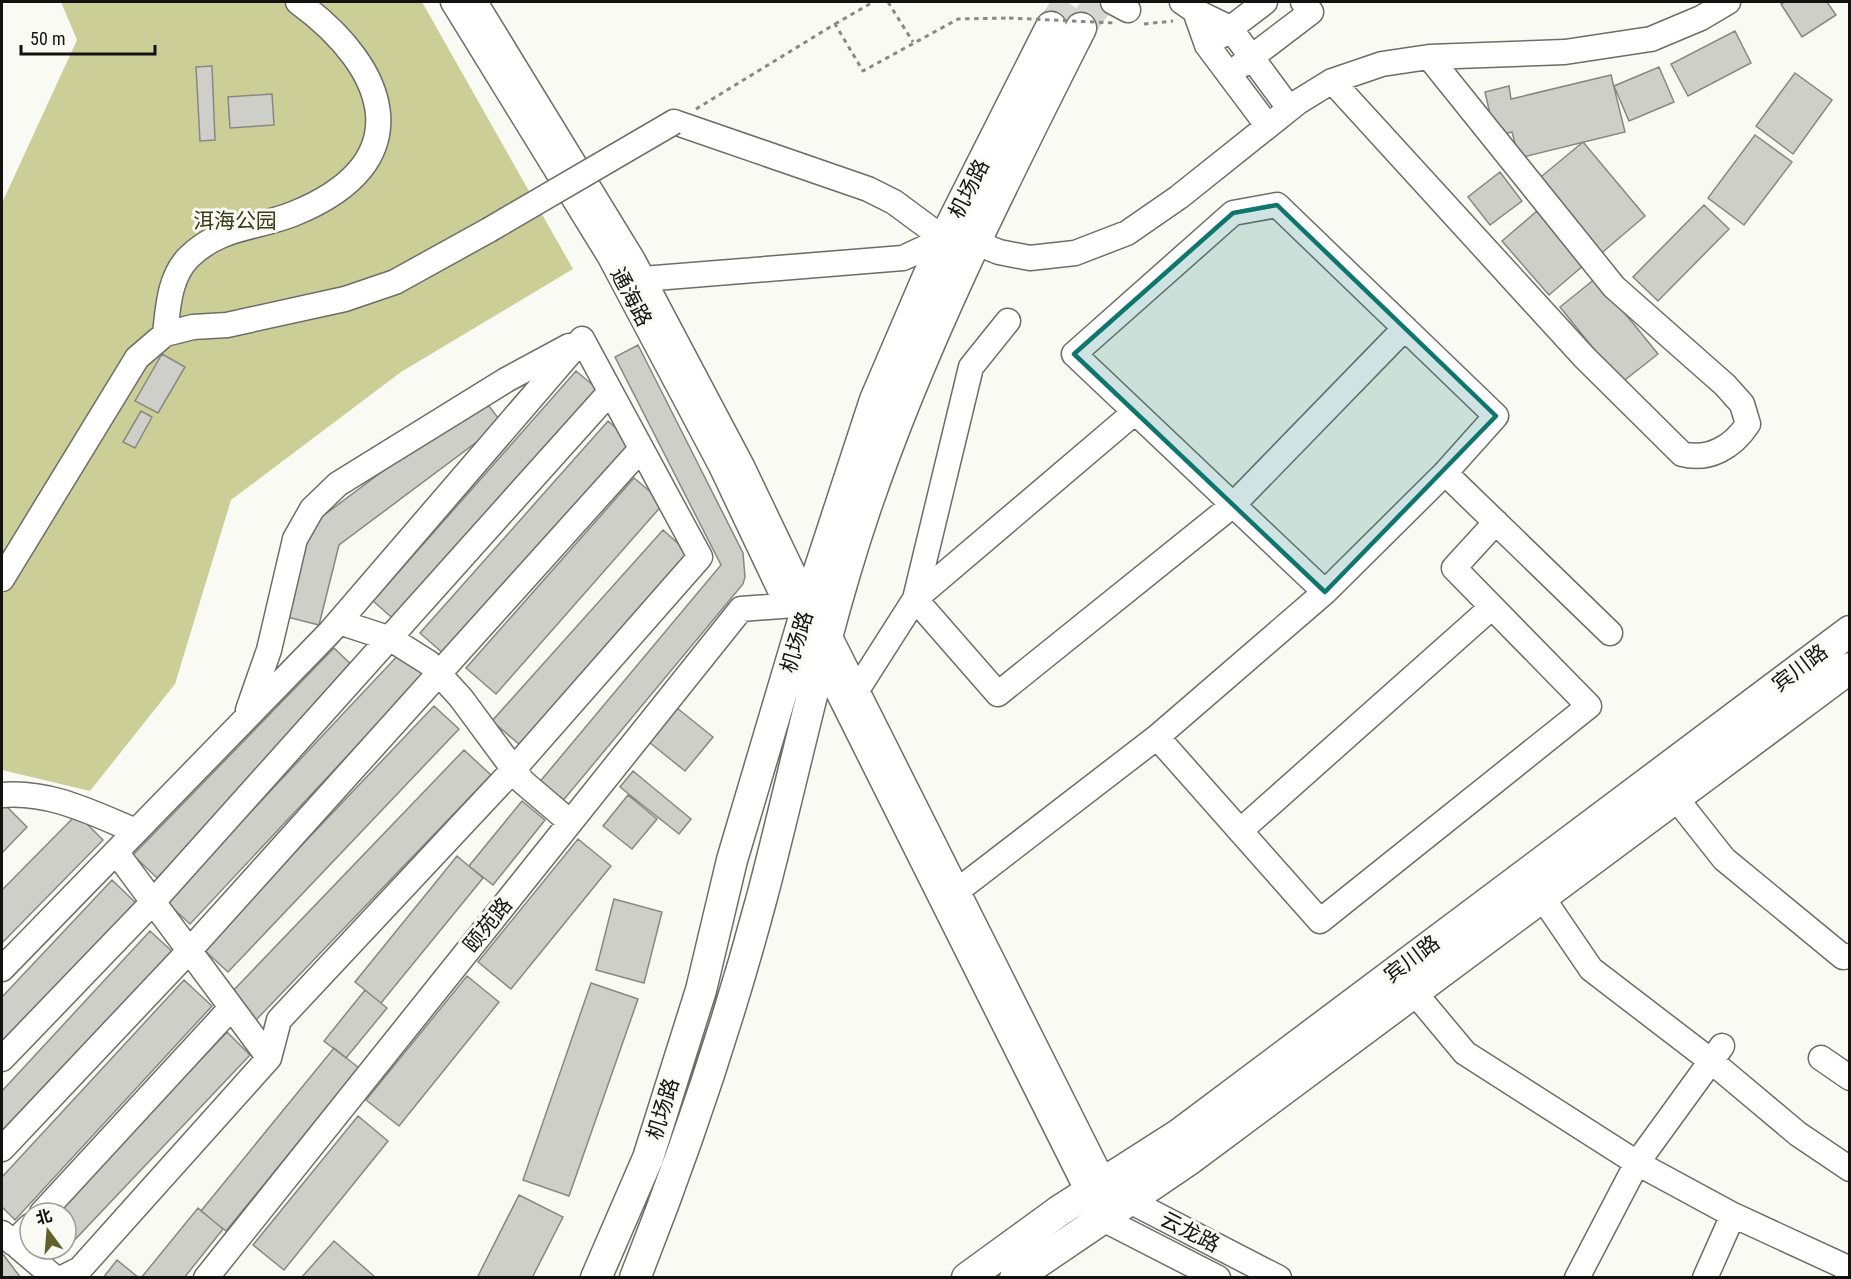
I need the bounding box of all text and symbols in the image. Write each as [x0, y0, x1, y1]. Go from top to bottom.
scale bar [21, 18, 154, 56]
text: 50 m [30, 28, 65, 49]
street label: 机场路 [944, 155, 994, 223]
park label: 洱海公园 [193, 209, 277, 233]
street label: 通海路 [606, 264, 656, 330]
street label: 机场路 [776, 608, 818, 676]
street label: 宾川路 [1768, 639, 1832, 697]
street label: 颐苑路 [459, 893, 517, 957]
street label: 宾川路 [1380, 930, 1444, 988]
street label: 机场路 [642, 1075, 684, 1143]
north arrow [18, 1201, 78, 1261]
text: 北 [34, 1206, 54, 1228]
street label: 云龙路 [1156, 1207, 1224, 1257]

